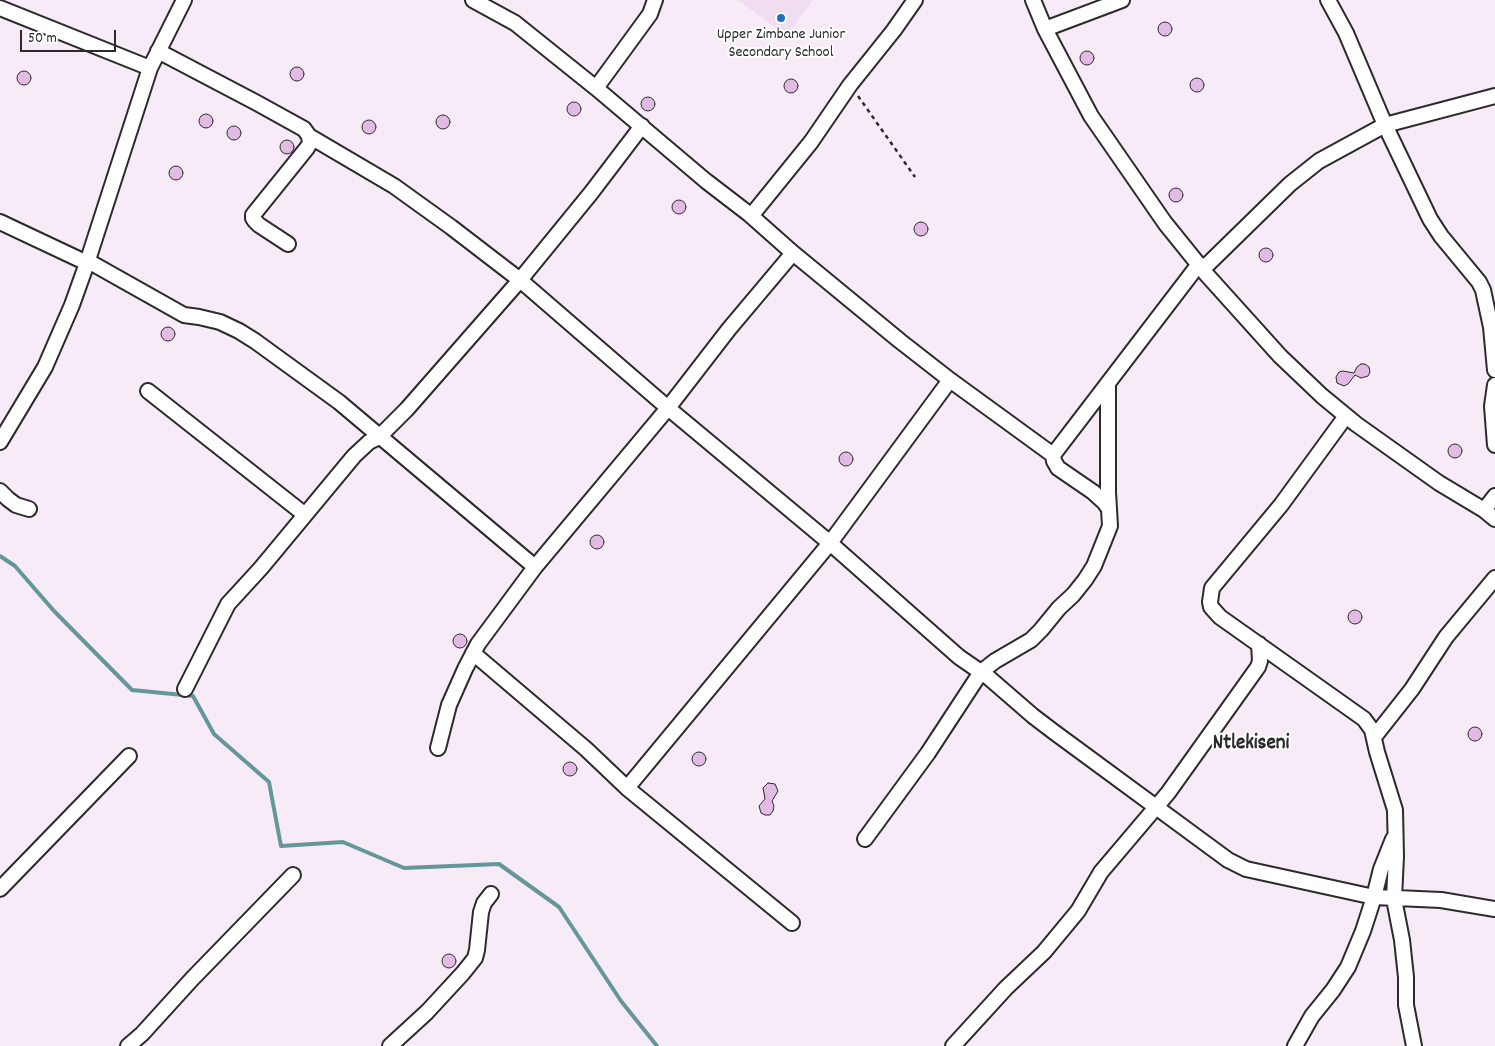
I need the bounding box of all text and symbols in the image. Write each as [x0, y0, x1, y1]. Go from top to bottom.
marker: Upper Zimbane Junior Secondary School [775, 12, 787, 24]
scale bar [22, 20, 119, 52]
place label: Upper Zimbane Junior Secondary School [717, 26, 845, 64]
text: 50 m [28, 28, 57, 50]
district label: Ntlekiseni [1213, 732, 1289, 758]

